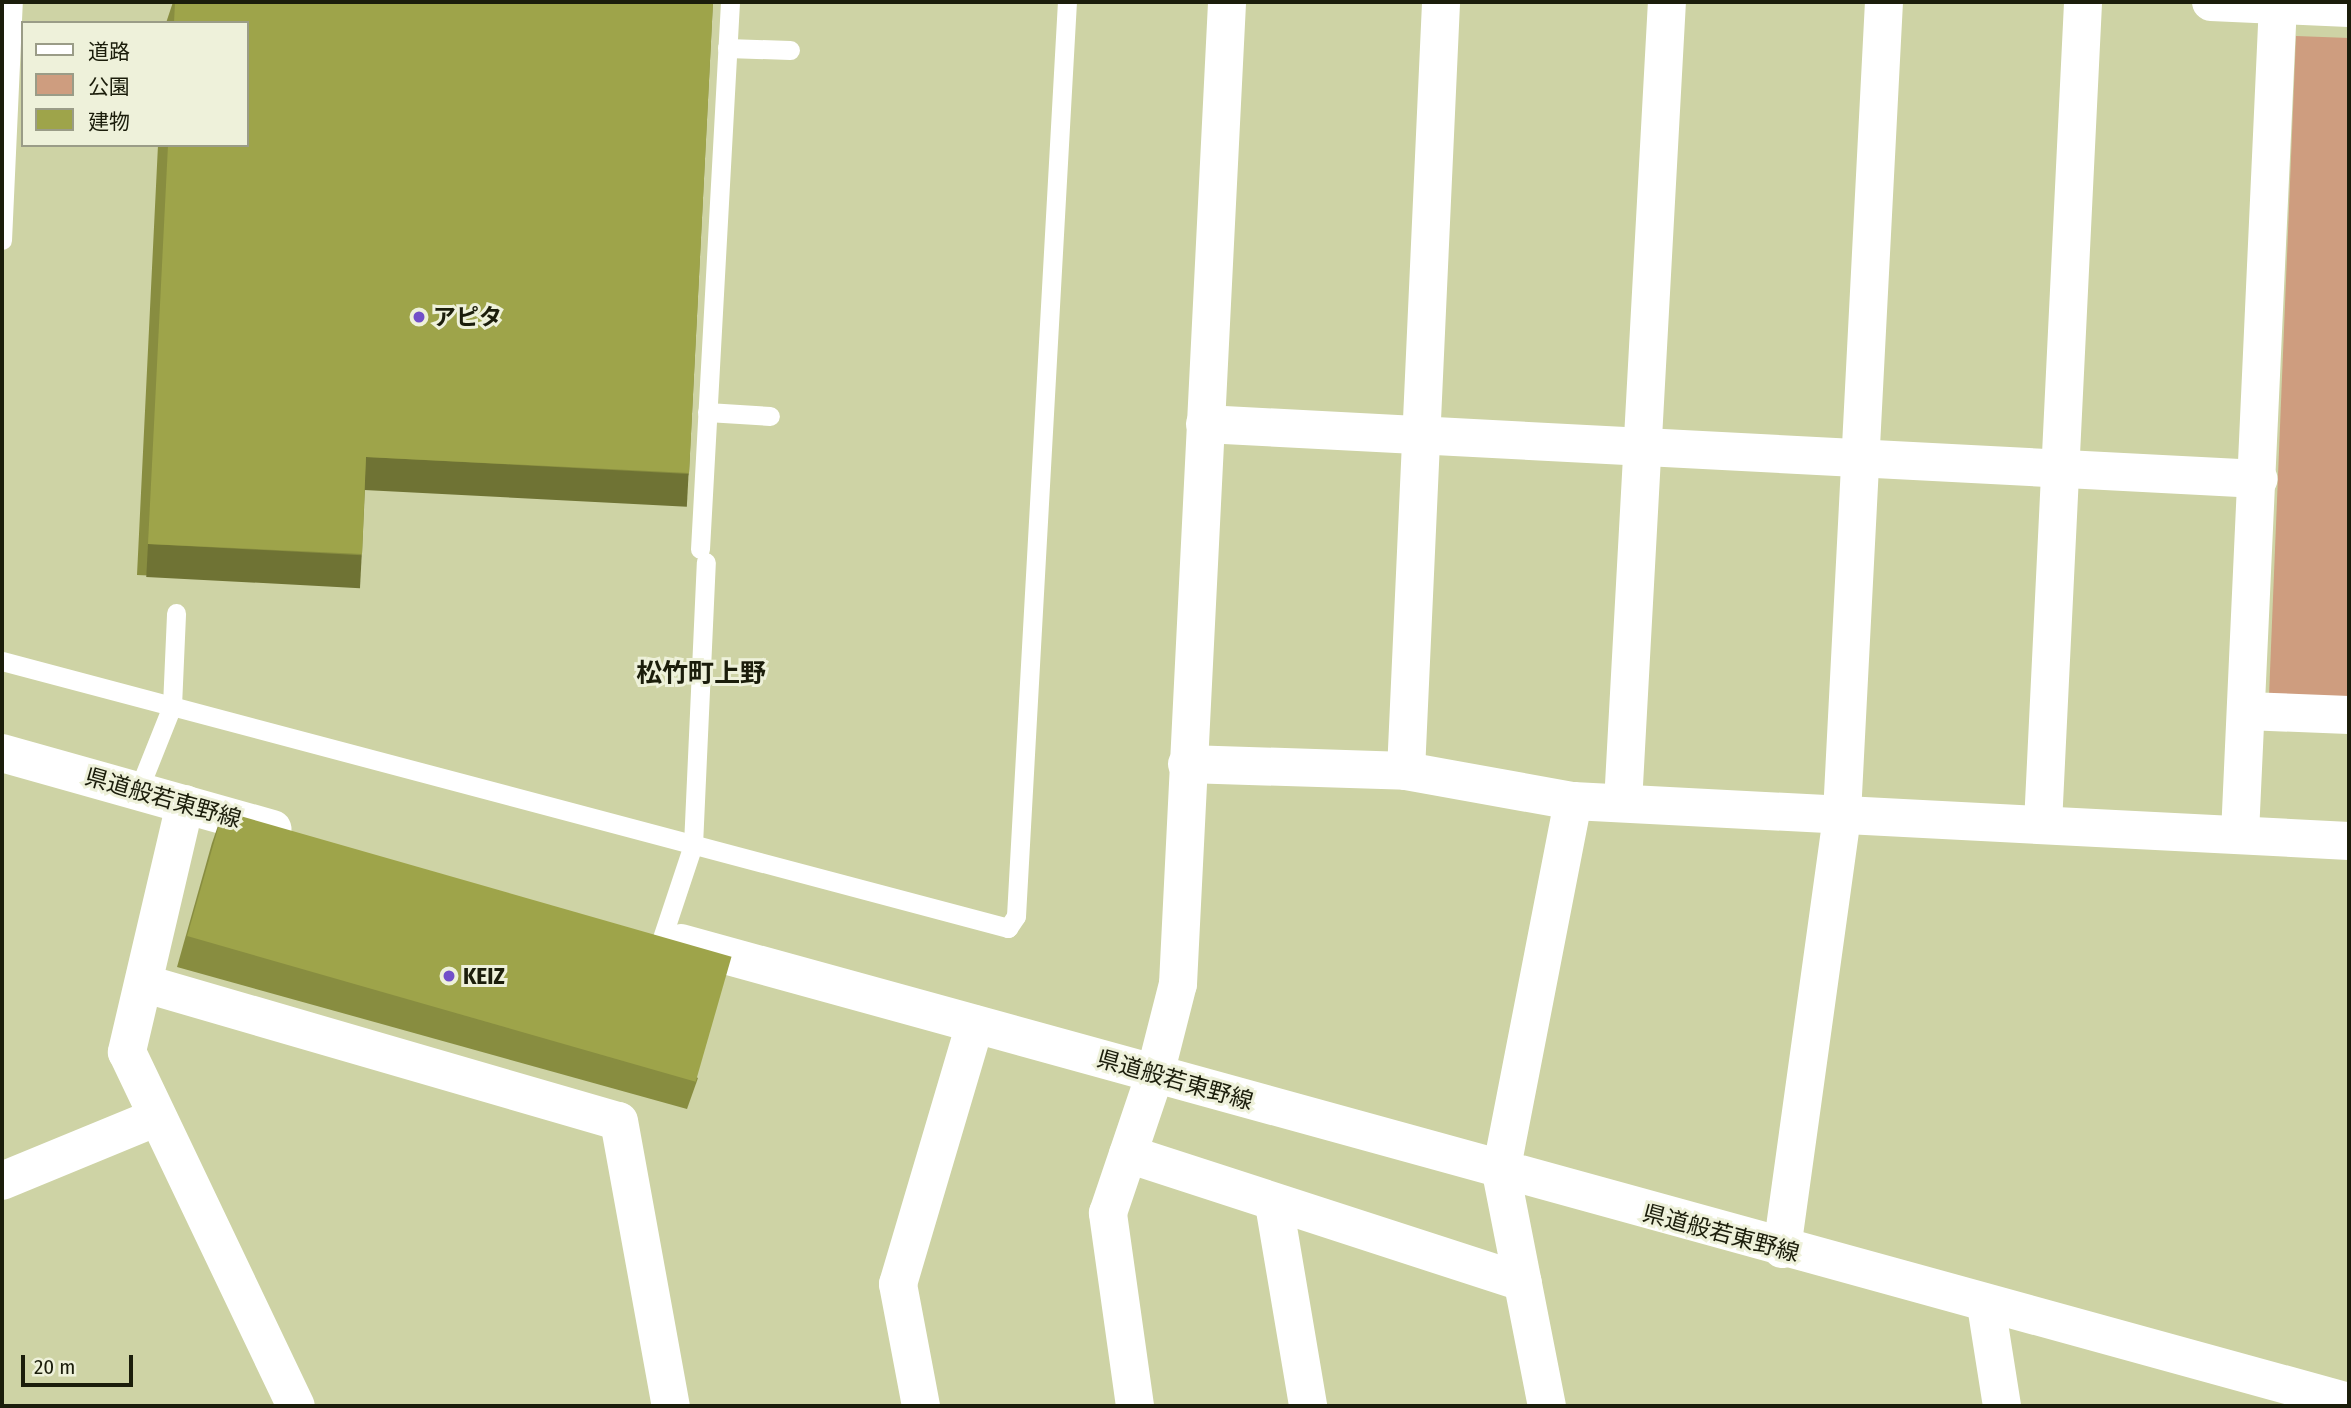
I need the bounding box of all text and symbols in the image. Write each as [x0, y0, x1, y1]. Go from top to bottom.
legend [21, 21, 248, 147]
text: 道路 [88, 39, 130, 65]
text: 公園 [88, 74, 130, 100]
text: 建物 [88, 109, 130, 135]
place label: アピタ [433, 303, 502, 331]
marker: アピタ [411, 309, 427, 325]
district label: 松竹町上野 [636, 658, 766, 690]
street label: 県道般若東野線 [82, 763, 244, 833]
place label: KEIZ [463, 962, 505, 990]
marker: KEIZ [441, 968, 457, 984]
street label: 県道般若東野線 [1094, 1045, 1256, 1115]
street label: 県道般若東野線 [1640, 1199, 1802, 1267]
scale bar [24, 1342, 136, 1386]
text: 20 m [34, 1354, 75, 1380]

